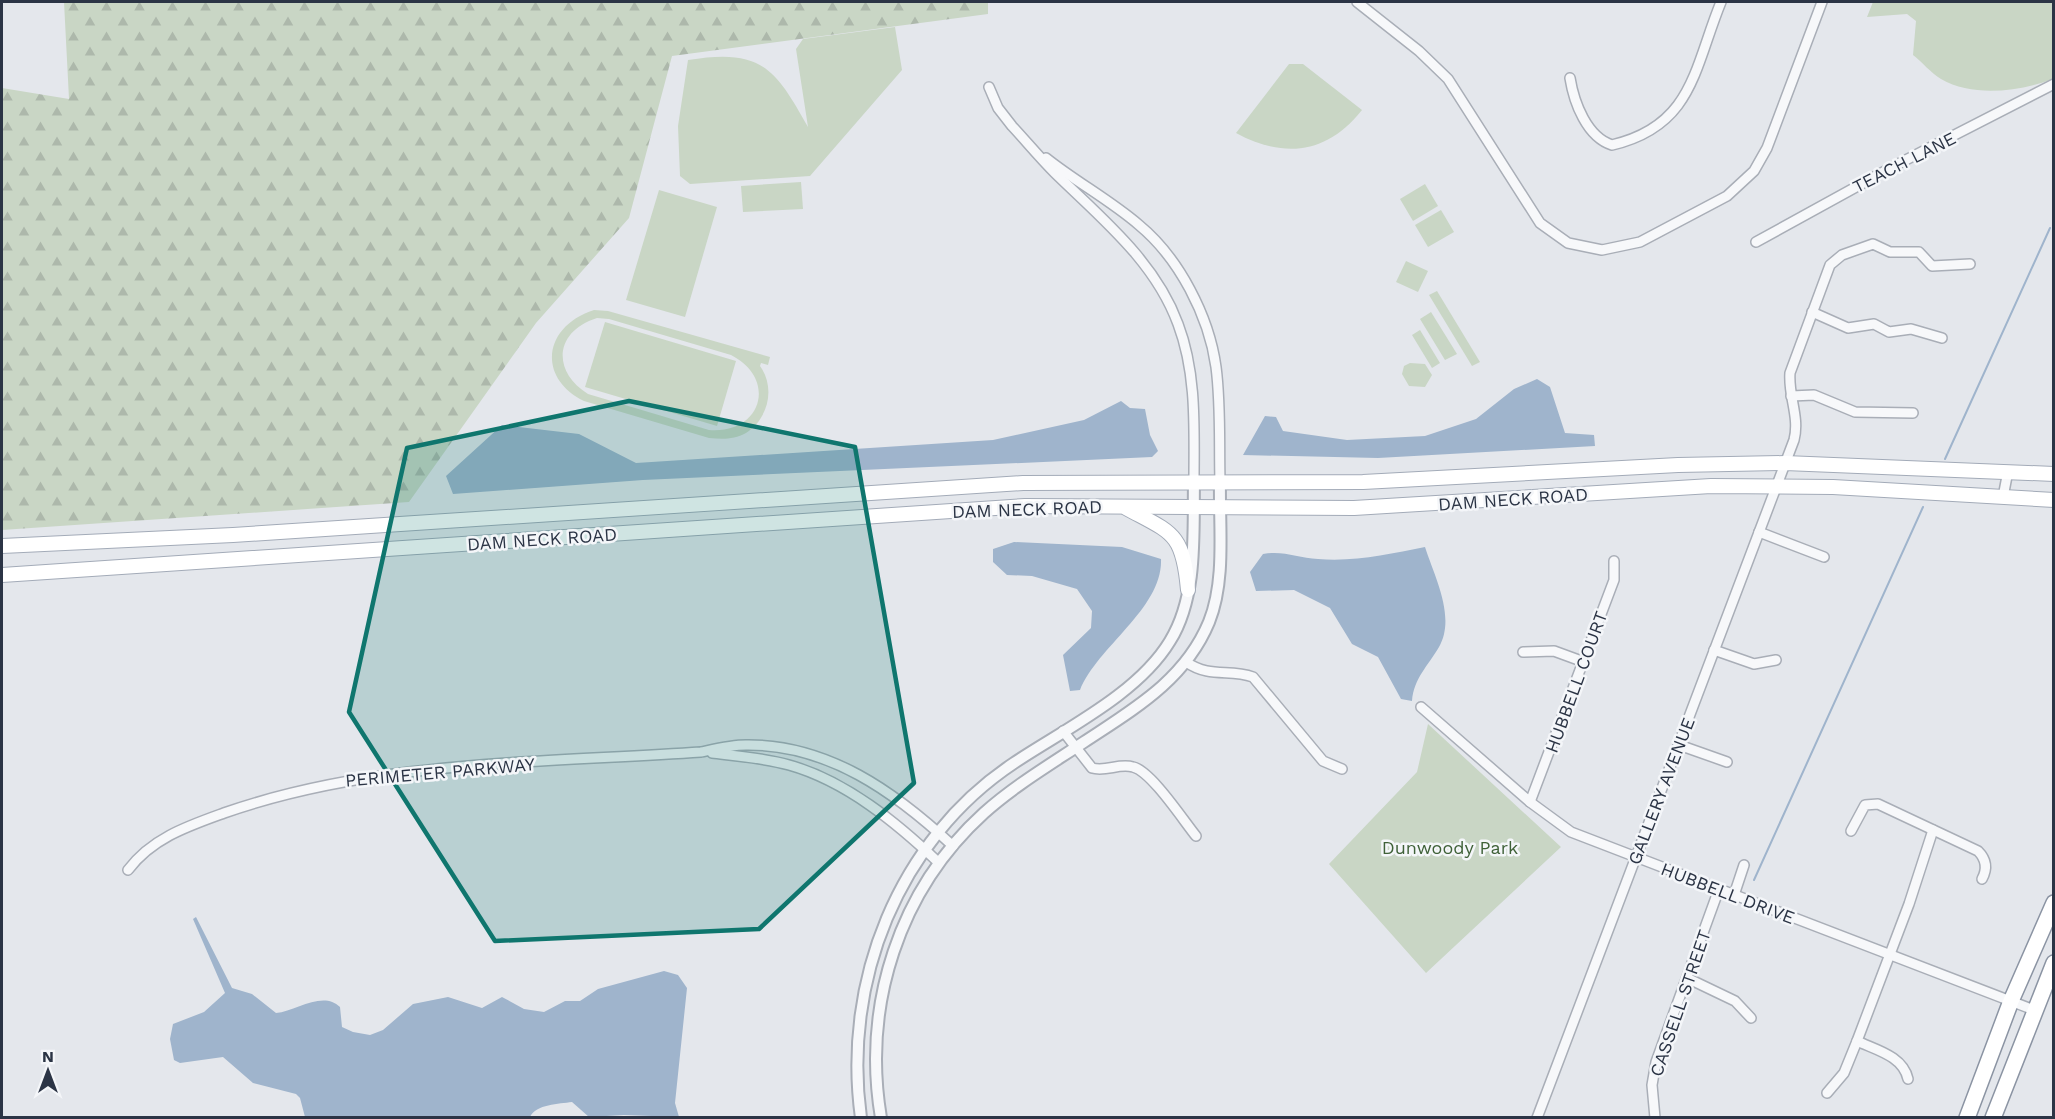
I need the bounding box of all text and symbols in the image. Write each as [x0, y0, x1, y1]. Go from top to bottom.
street label: TEACH LANE [1849, 127, 1959, 197]
street label: DAM NECK ROAD [1437, 483, 1589, 515]
street label: DAM NECK ROAD [952, 496, 1102, 522]
street label: DAM NECK ROAD [466, 523, 618, 555]
street label: HUBBELL COURT [1541, 608, 1611, 756]
street label: GALLERY AVENUE [1623, 714, 1699, 868]
street label: PERIMETER PARKWAY [344, 753, 536, 791]
park label: Dunwoody Park [1382, 837, 1518, 858]
street label: HUBBELL DRIVE [1658, 858, 1798, 928]
street label: CASSELL STREET [1645, 927, 1715, 1079]
north arrow [18, 1041, 78, 1101]
text: N [42, 1047, 54, 1066]

